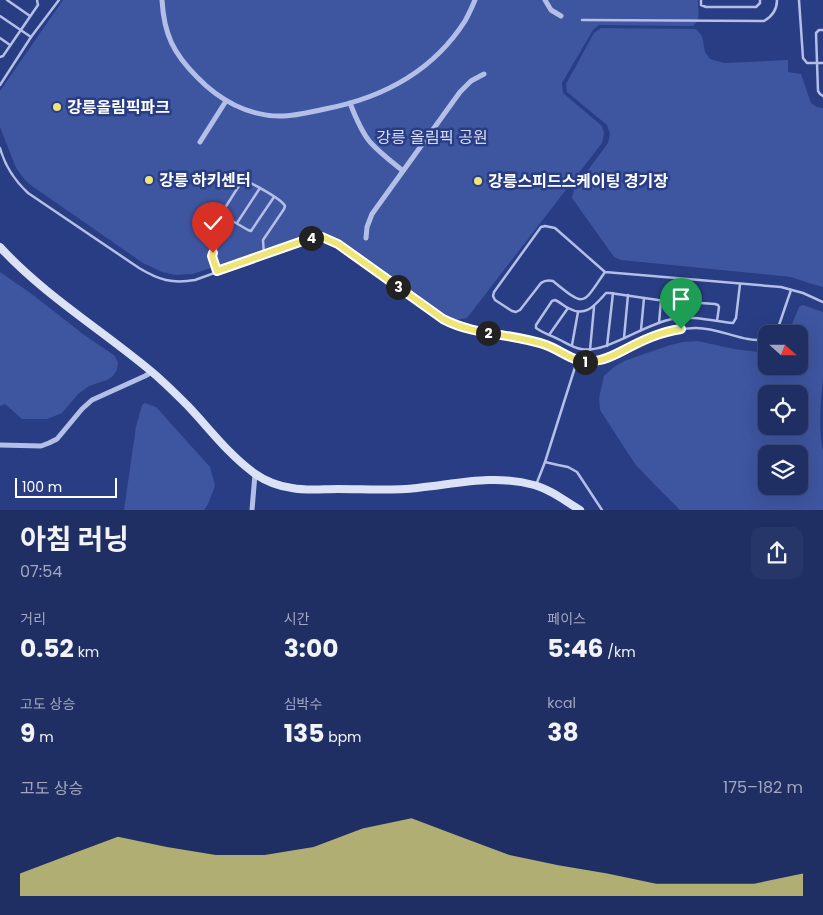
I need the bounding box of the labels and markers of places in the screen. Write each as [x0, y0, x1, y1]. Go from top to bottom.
place label: 강릉올림픽파크 [67, 96, 170, 119]
marker: 강릉올림픽파크 [51, 101, 63, 113]
place label: 강릉 하키센터 [159, 169, 251, 192]
place label: 강릉스피드스케이팅 경기장 [488, 170, 668, 193]
marker: 강릉 하키센터 [143, 174, 155, 186]
marker: 강릉스피드스케이팅 경기장 [472, 175, 484, 187]
pin [192, 202, 234, 253]
pin: 4 [298, 226, 324, 250]
pin: 3 [386, 274, 410, 300]
pin [660, 278, 702, 329]
pin: 2 [476, 320, 500, 346]
pin: 1 [572, 350, 598, 374]

